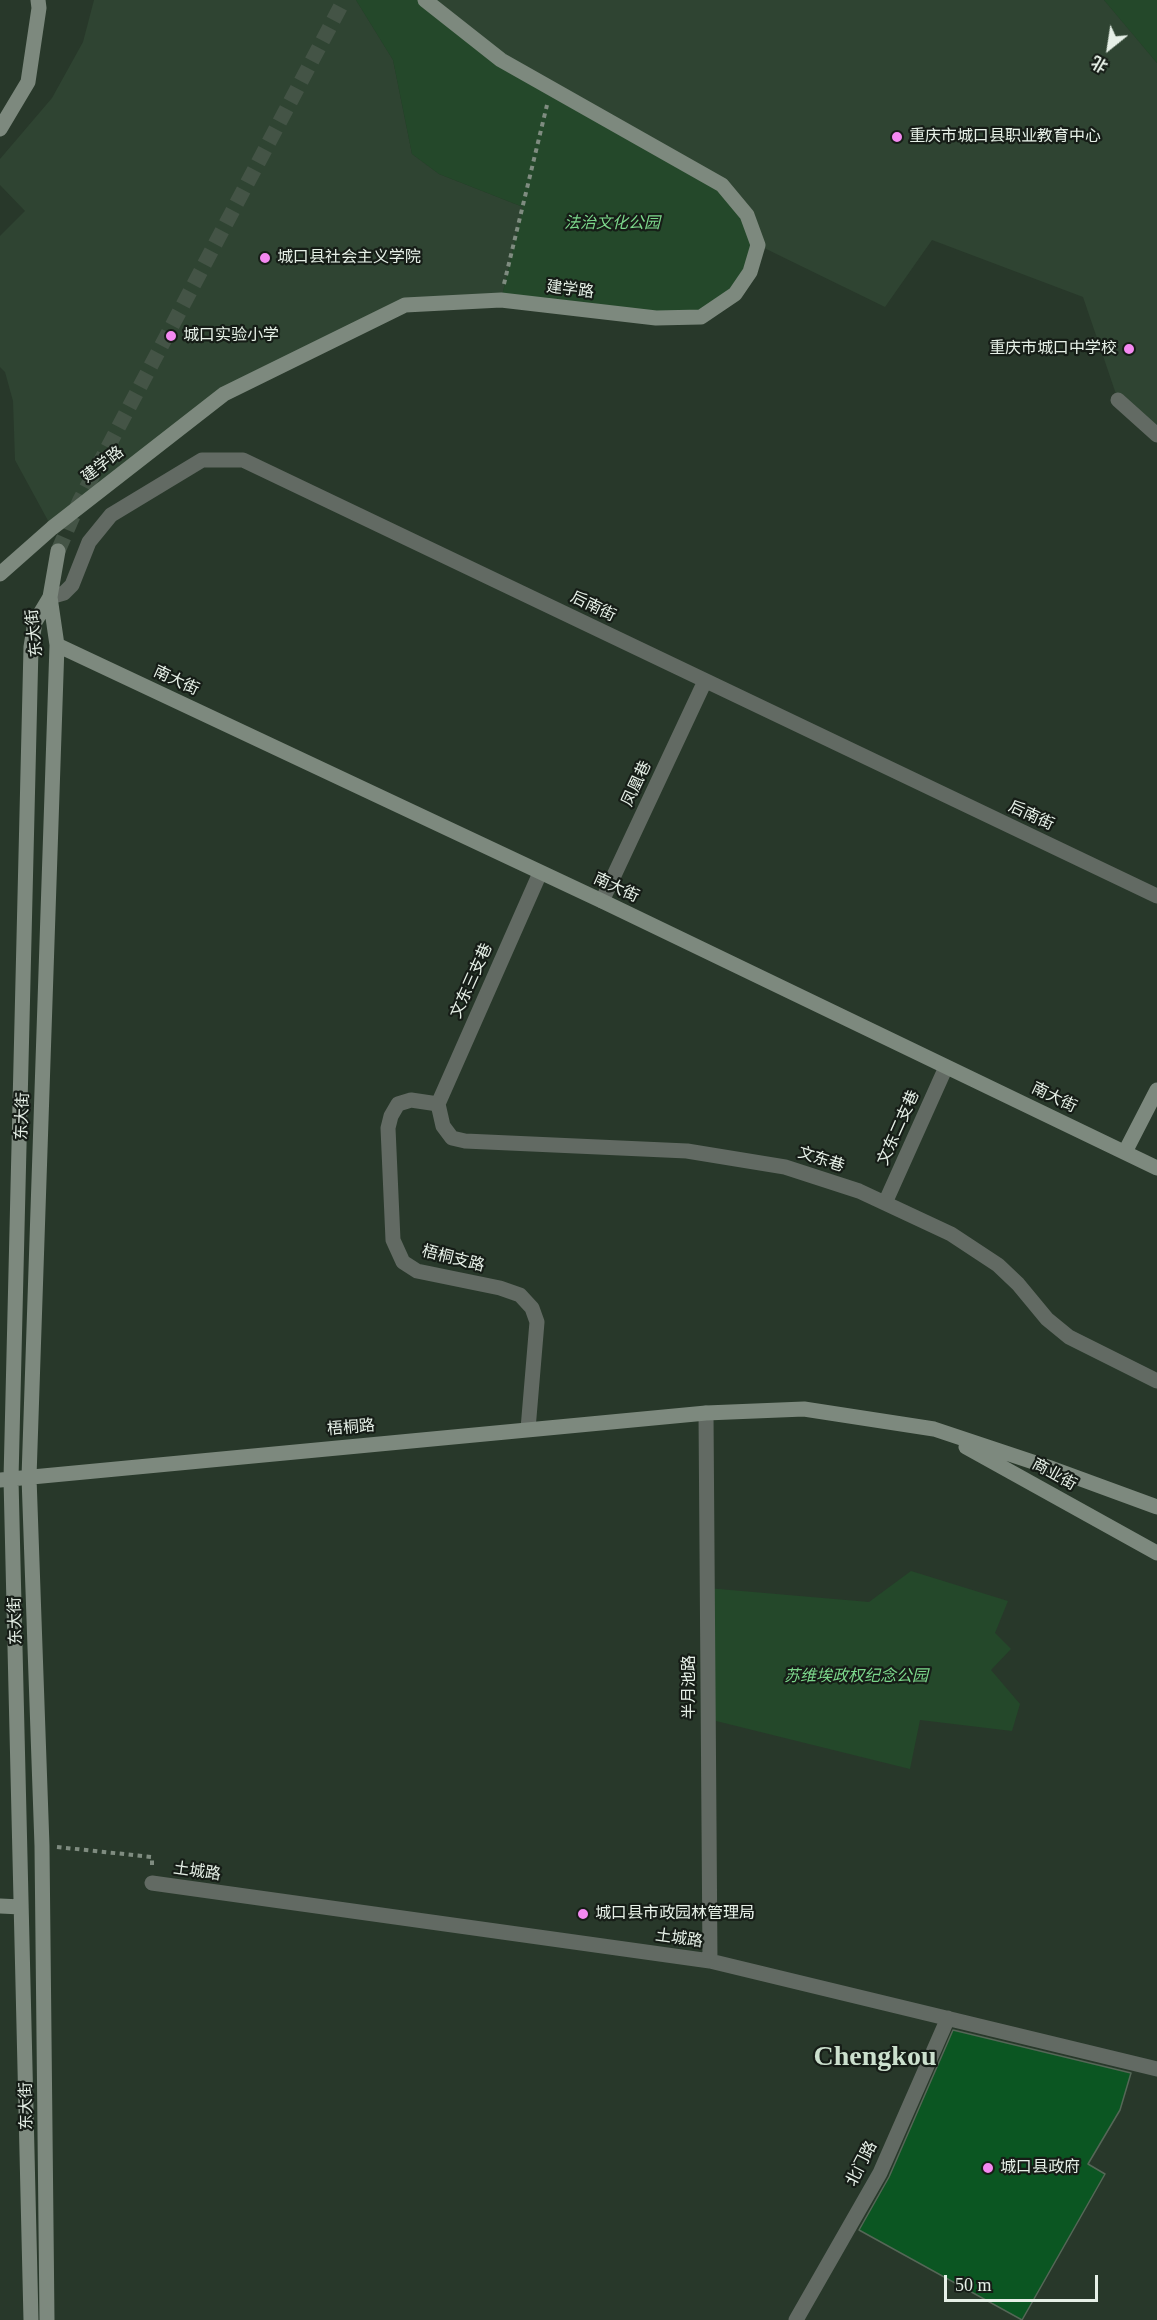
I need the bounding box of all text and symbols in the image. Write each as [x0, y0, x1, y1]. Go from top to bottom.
north arrow [1079, 18, 1139, 78]
text: 北 [1089, 53, 1111, 75]
place label: 重庆市城口县职业教育中心 [909, 127, 1101, 147]
marker: 重庆市城口县职业教育中心 [890, 130, 904, 144]
park label: 法治文化公园 [564, 214, 660, 234]
place label: 城口县社会主义学院 [277, 248, 421, 268]
marker: 城口县社会主义学院 [258, 251, 272, 265]
street label: 建学路 [545, 278, 595, 302]
place label: 城口实验小学 [183, 326, 279, 346]
marker: 城口实验小学 [164, 329, 178, 343]
place label: 重庆市城口中学校 [989, 339, 1117, 359]
marker: 重庆市城口中学校 [1122, 342, 1136, 356]
street label: 建学路 [78, 443, 128, 487]
street label: 后南街 [567, 588, 619, 626]
street label: 东大街 [23, 608, 47, 658]
street label: 南大街 [150, 662, 202, 700]
street label: 凤凰巷 [618, 758, 656, 810]
street label: 后南街 [1005, 797, 1057, 835]
street label: 南大街 [590, 869, 642, 907]
street label: 文东三支巷 [447, 941, 497, 1021]
street label: 南大街 [1028, 1079, 1080, 1117]
street label: 文东二支巷 [874, 1088, 924, 1168]
street label: 东大街 [13, 1092, 33, 1140]
street label: 文东巷 [795, 1143, 847, 1177]
street label: 梧桐支路 [420, 1242, 486, 1276]
street label: 梧桐路 [326, 1416, 376, 1440]
street label: 商业街 [1028, 1455, 1080, 1495]
street label: 东大街 [6, 1597, 26, 1645]
street label: 半月池路 [680, 1655, 700, 1719]
park label: 苏维埃政权纪念公园 [784, 1667, 928, 1687]
street label: 土城路 [172, 1859, 222, 1885]
place label: 城口县市政园林管理局 [595, 1904, 755, 1924]
marker: 城口县市政园林管理局 [576, 1907, 590, 1921]
street label: 土城路 [654, 1926, 704, 1952]
district label: Chengkou [814, 2041, 936, 2075]
street label: 东大街 [17, 2082, 37, 2130]
street label: 北门路 [843, 2138, 881, 2190]
place label: 城口县政府 [1000, 2158, 1080, 2178]
marker: 城口县政府 [981, 2161, 995, 2175]
scale bar [947, 2263, 1102, 2301]
text: 50 m [955, 2275, 992, 2295]

